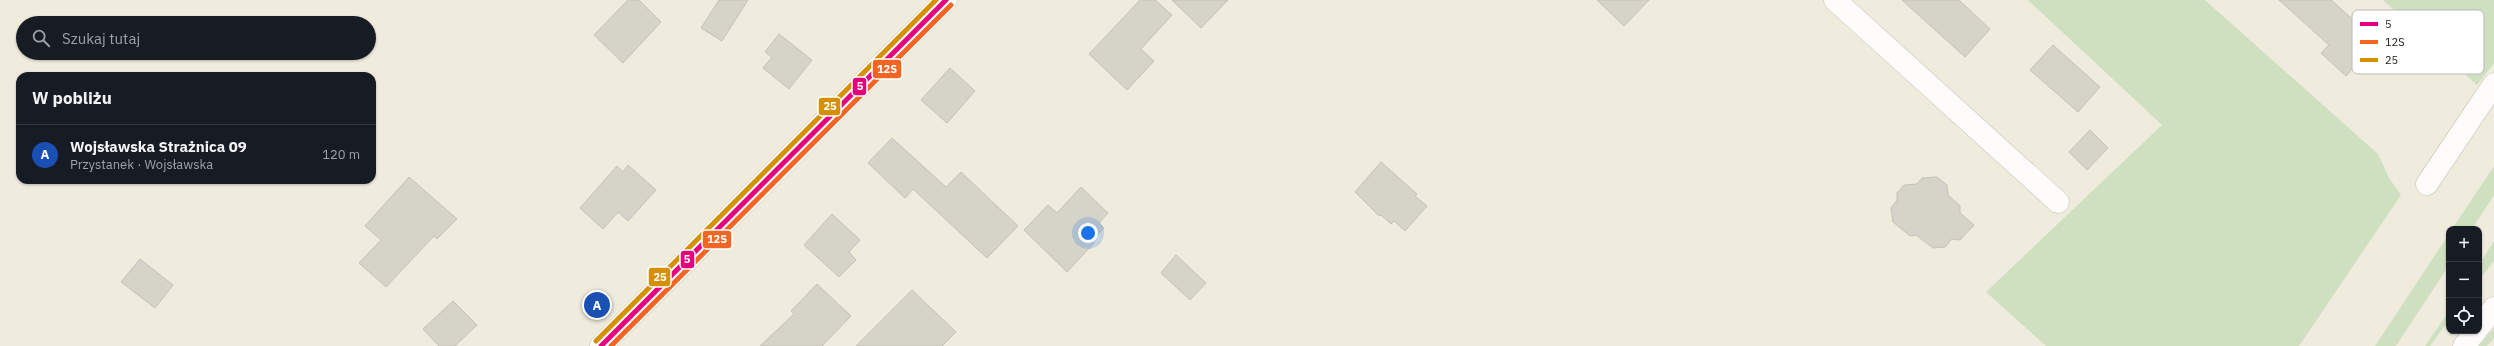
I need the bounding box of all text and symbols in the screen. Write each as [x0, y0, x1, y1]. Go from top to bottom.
legend [2352, 10, 2484, 74]
search box [16, 16, 376, 60]
text: 5 [2385, 17, 2392, 31]
icon: search [30, 27, 52, 49]
text: Szukaj tutaj [62, 29, 140, 48]
text: 12S [2385, 35, 2405, 49]
text: 25 [2385, 53, 2398, 67]
line badge: 12S [872, 59, 902, 79]
text: 12S [877, 62, 897, 76]
line badge: 5 [852, 77, 867, 96]
text: 5 [857, 79, 864, 93]
text: W pobliżu [32, 87, 112, 109]
line badge: 25 [818, 97, 841, 116]
text: 25 [823, 99, 837, 113]
text: Wojsławska Strażnica 09 [70, 137, 247, 156]
text: A [41, 146, 49, 163]
text: 120 m [322, 146, 360, 163]
text: Przystanek · Wojsławska [70, 156, 213, 173]
your location [1078, 223, 1098, 243]
map controls [2446, 226, 2482, 334]
button: + [2446, 226, 2482, 262]
line badge: 12S [702, 230, 732, 249]
text: 12S [707, 232, 727, 246]
line badge: 5 [680, 250, 695, 269]
text: 5 [684, 252, 691, 266]
button: − [2446, 262, 2482, 298]
line badge: 25 [648, 267, 671, 287]
text: 25 [653, 270, 667, 284]
pin: A [584, 290, 610, 320]
button: locate [2446, 298, 2482, 334]

